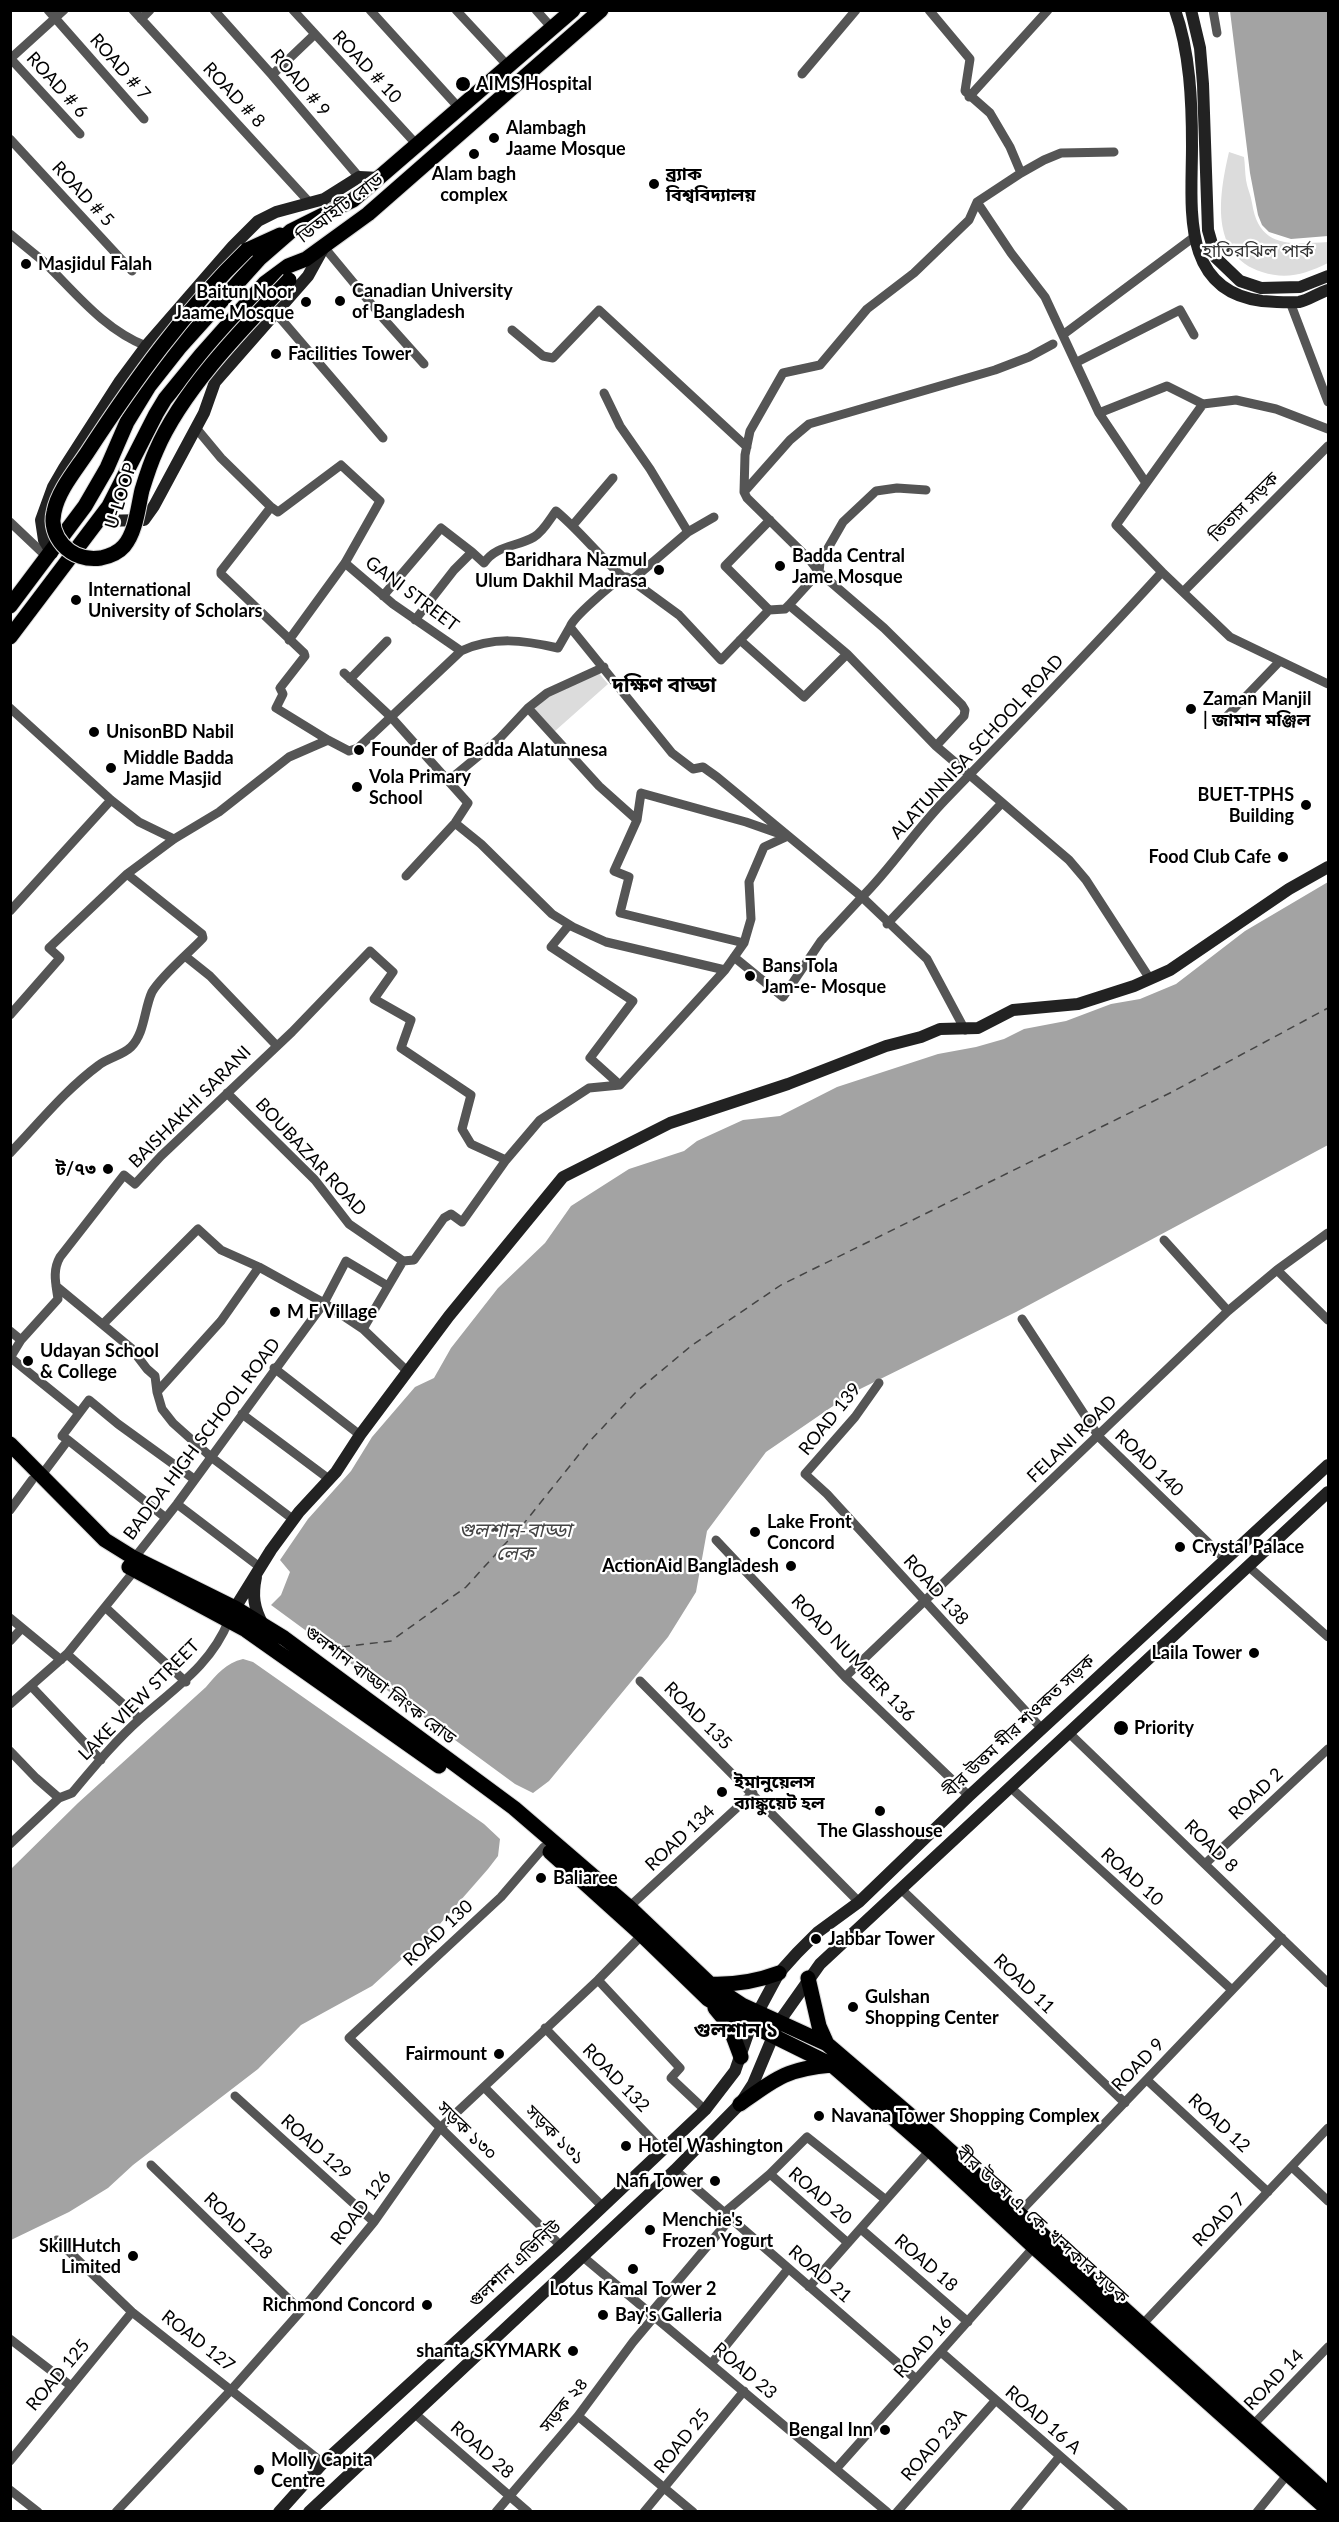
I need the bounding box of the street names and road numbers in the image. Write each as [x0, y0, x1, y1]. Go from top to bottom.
street label: ROAD # 10 [328, 26, 406, 108]
street label: ROAD # 7 [85, 29, 155, 105]
street label: ROAD # 9 [266, 45, 334, 121]
street label: ROAD # 6 [22, 48, 92, 122]
street label: ROAD # 8 [198, 58, 270, 132]
street label: ROAD # 5 [47, 157, 119, 231]
street label: ডিআইটি রোড [293, 169, 387, 247]
street label: U-LOOP [101, 460, 141, 532]
street label: তিতাস সড়ক [1205, 468, 1283, 546]
street label: GANI STREET [361, 552, 463, 636]
street label: ALATUNNISA SCHOOL ROAD [886, 650, 1068, 844]
street label: BAISHAKHI SARANI [125, 1042, 255, 1172]
street label: BOUBAZAR ROAD [251, 1094, 371, 1220]
street label: BADDA HIGH SCHOOL ROAD [119, 1334, 285, 1544]
street label: ROAD 139 [794, 1378, 866, 1460]
street label: FELANI ROAD [1023, 1391, 1121, 1487]
street label: ROAD 140 [1110, 1425, 1188, 1501]
street label: ROAD 138 [899, 1550, 973, 1630]
street label: ROAD NUMBER 136 [787, 1590, 919, 1726]
street label: গুলশান বাড্ডা লিংক রোড [300, 1621, 460, 1749]
street label: LAKE VIEW STREET [74, 1635, 204, 1765]
street label: বীর উত্তম মীর শওকত সড়ক [939, 1650, 1099, 1802]
street label: ROAD 135 [660, 1678, 736, 1754]
street label: ROAD 2 [1224, 1764, 1288, 1824]
street label: ROAD 134 [641, 1800, 719, 1876]
street label: ROAD 8 [1180, 1815, 1242, 1877]
street label: ROAD 10 [1096, 1843, 1168, 1911]
street label: ROAD 130 [399, 1895, 477, 1971]
street label: ROAD 11 [989, 1950, 1059, 2018]
street label: ROAD 9 [1107, 2034, 1169, 2096]
street label: ROAD 132 [578, 2039, 654, 2117]
street label: ROAD 12 [1184, 2089, 1254, 2157]
street label: সড়ক ১৩০ [432, 2097, 502, 2165]
street label: সড়ক ১৩১ [521, 2101, 589, 2169]
street label: ROAD 129 [276, 2110, 356, 2184]
street label: বীর উত্তম এ. কে. খন্দকার সড়ক [951, 2142, 1133, 2308]
street label: ROAD 20 [784, 2163, 856, 2229]
street label: ROAD 126 [326, 2167, 396, 2249]
street label: ROAD 128 [199, 2188, 277, 2264]
street label: ROAD 7 [1188, 2189, 1250, 2251]
street label: গুলশান এভিনিউ [464, 2216, 566, 2312]
street label: ROAD 18 [890, 2230, 962, 2296]
street label: ROAD 21 [784, 2241, 856, 2307]
street label: ROAD 127 [157, 2306, 239, 2376]
street label: ROAD 16 [889, 2311, 957, 2383]
street label: ROAD 125 [22, 2335, 94, 2415]
street label: ROAD 23 [709, 2338, 781, 2404]
street label: ROAD 14 [1240, 2345, 1308, 2415]
street label: সড়ক ২৪ [535, 2373, 593, 2437]
street label: ROAD 16 A [1001, 2381, 1085, 2459]
street label: ROAD 25 [650, 2404, 714, 2478]
street label: ROAD 23A [897, 2404, 971, 2486]
street label: ROAD 28 [446, 2417, 518, 2483]

